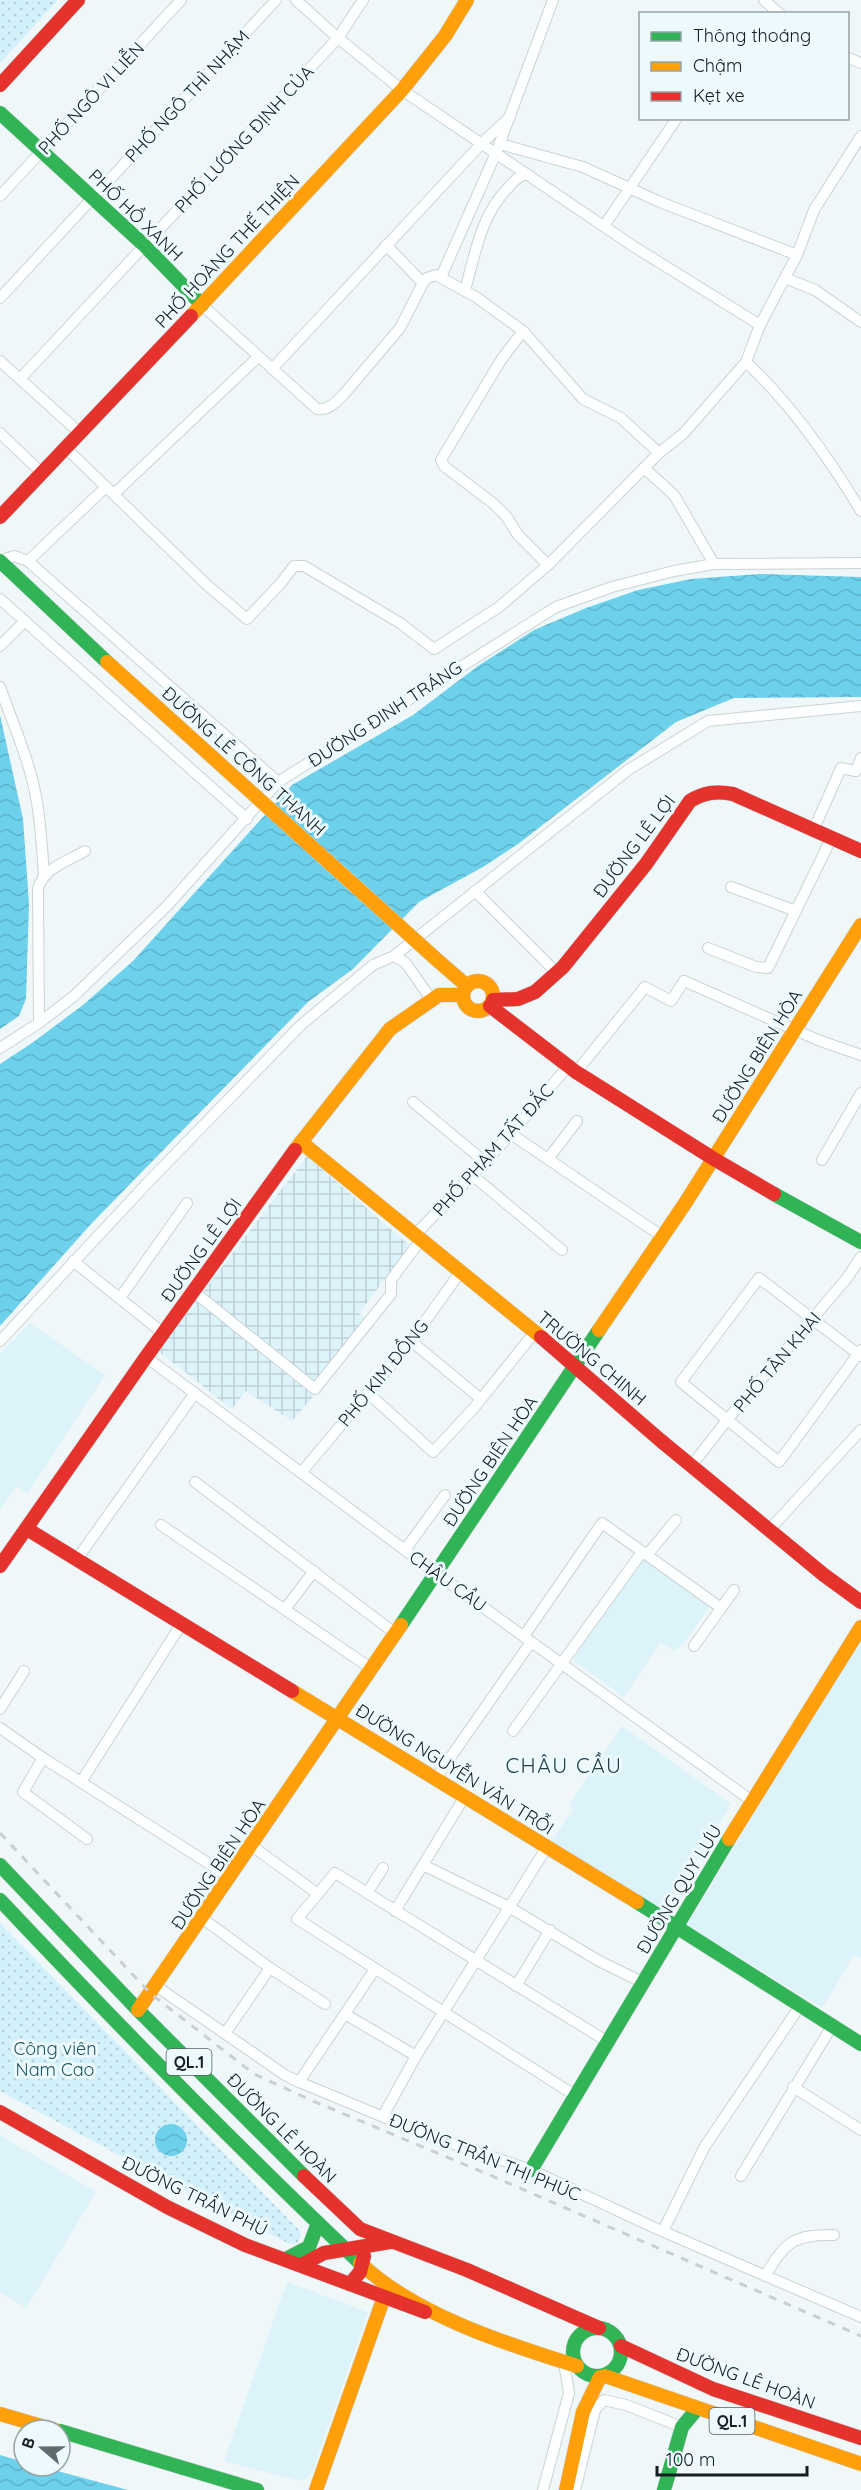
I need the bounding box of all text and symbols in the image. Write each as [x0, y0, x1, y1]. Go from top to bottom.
legend [639, 12, 849, 120]
text: Thông thoáng [693, 24, 811, 47]
street label: PHỐ NGÔ THÌ NHẬM [120, 25, 254, 167]
street label: PHỐ NGÔ VI LIỄN [32, 36, 149, 159]
text: Chậm [693, 54, 742, 77]
street label: PHỐ LƯƠNG ĐỊNH CỦA [170, 60, 319, 218]
text: Kẹt xe [693, 84, 745, 107]
street label: PHỐ HỒ XANH [84, 163, 189, 266]
street label: PHỐ HOÀNG THẾ THIỆN [150, 169, 304, 333]
street label: ĐƯỜNG ĐINH TRÁNG [304, 656, 466, 772]
street label: ĐƯỜNG LÊ CÔNG THANH [157, 681, 331, 841]
street label: ĐƯỜNG LÊ LỢI [588, 790, 680, 902]
street label: ĐƯỜNG BIÊN HÒA [707, 985, 807, 1127]
street label: PHỐ PHẠM TẤT ĐẮC [425, 1077, 559, 1221]
street label: ĐƯỜNG LÊ LỢI [156, 1194, 246, 1306]
street label: TRƯỜNG CHINH [533, 1306, 651, 1410]
street label: PHỐ TÂN KHAI [728, 1307, 826, 1417]
street label: PHỐ KIM ĐỒNG [332, 1314, 433, 1431]
street label: ĐƯỜNG BIÊN HÒA [438, 1391, 542, 1531]
street label: CHÂU CẦU [405, 1544, 492, 1617]
street label: ĐƯỜNG NGUYỄN VĂN TRỖI [352, 1697, 559, 1840]
district label: CHÂU CẦU [505, 1752, 623, 1778]
street label: ĐƯỜNG BIÊN HÒA [166, 1794, 270, 1934]
street label: ĐƯỜNG QUY LƯU [631, 1820, 727, 1958]
park label: Công viên Nam Cao [13, 2037, 97, 2081]
road number: QL.1 [166, 2049, 212, 2075]
street label: ĐƯỜNG LÊ HOÀN [222, 2068, 342, 2188]
street label: ĐƯỜNG TRẦN THỊ PHÚC [386, 2107, 585, 2206]
street label: ĐƯỜNG TRẦN PHÚ [118, 2150, 272, 2241]
street label: ĐƯỜNG LÊ HOÀN [673, 2342, 819, 2414]
road number: QL.1 [710, 2408, 754, 2434]
north arrow [12, 2418, 72, 2478]
text: B [17, 2435, 39, 2451]
scale bar [657, 2439, 807, 2477]
text: 100 m [666, 2448, 715, 2471]

